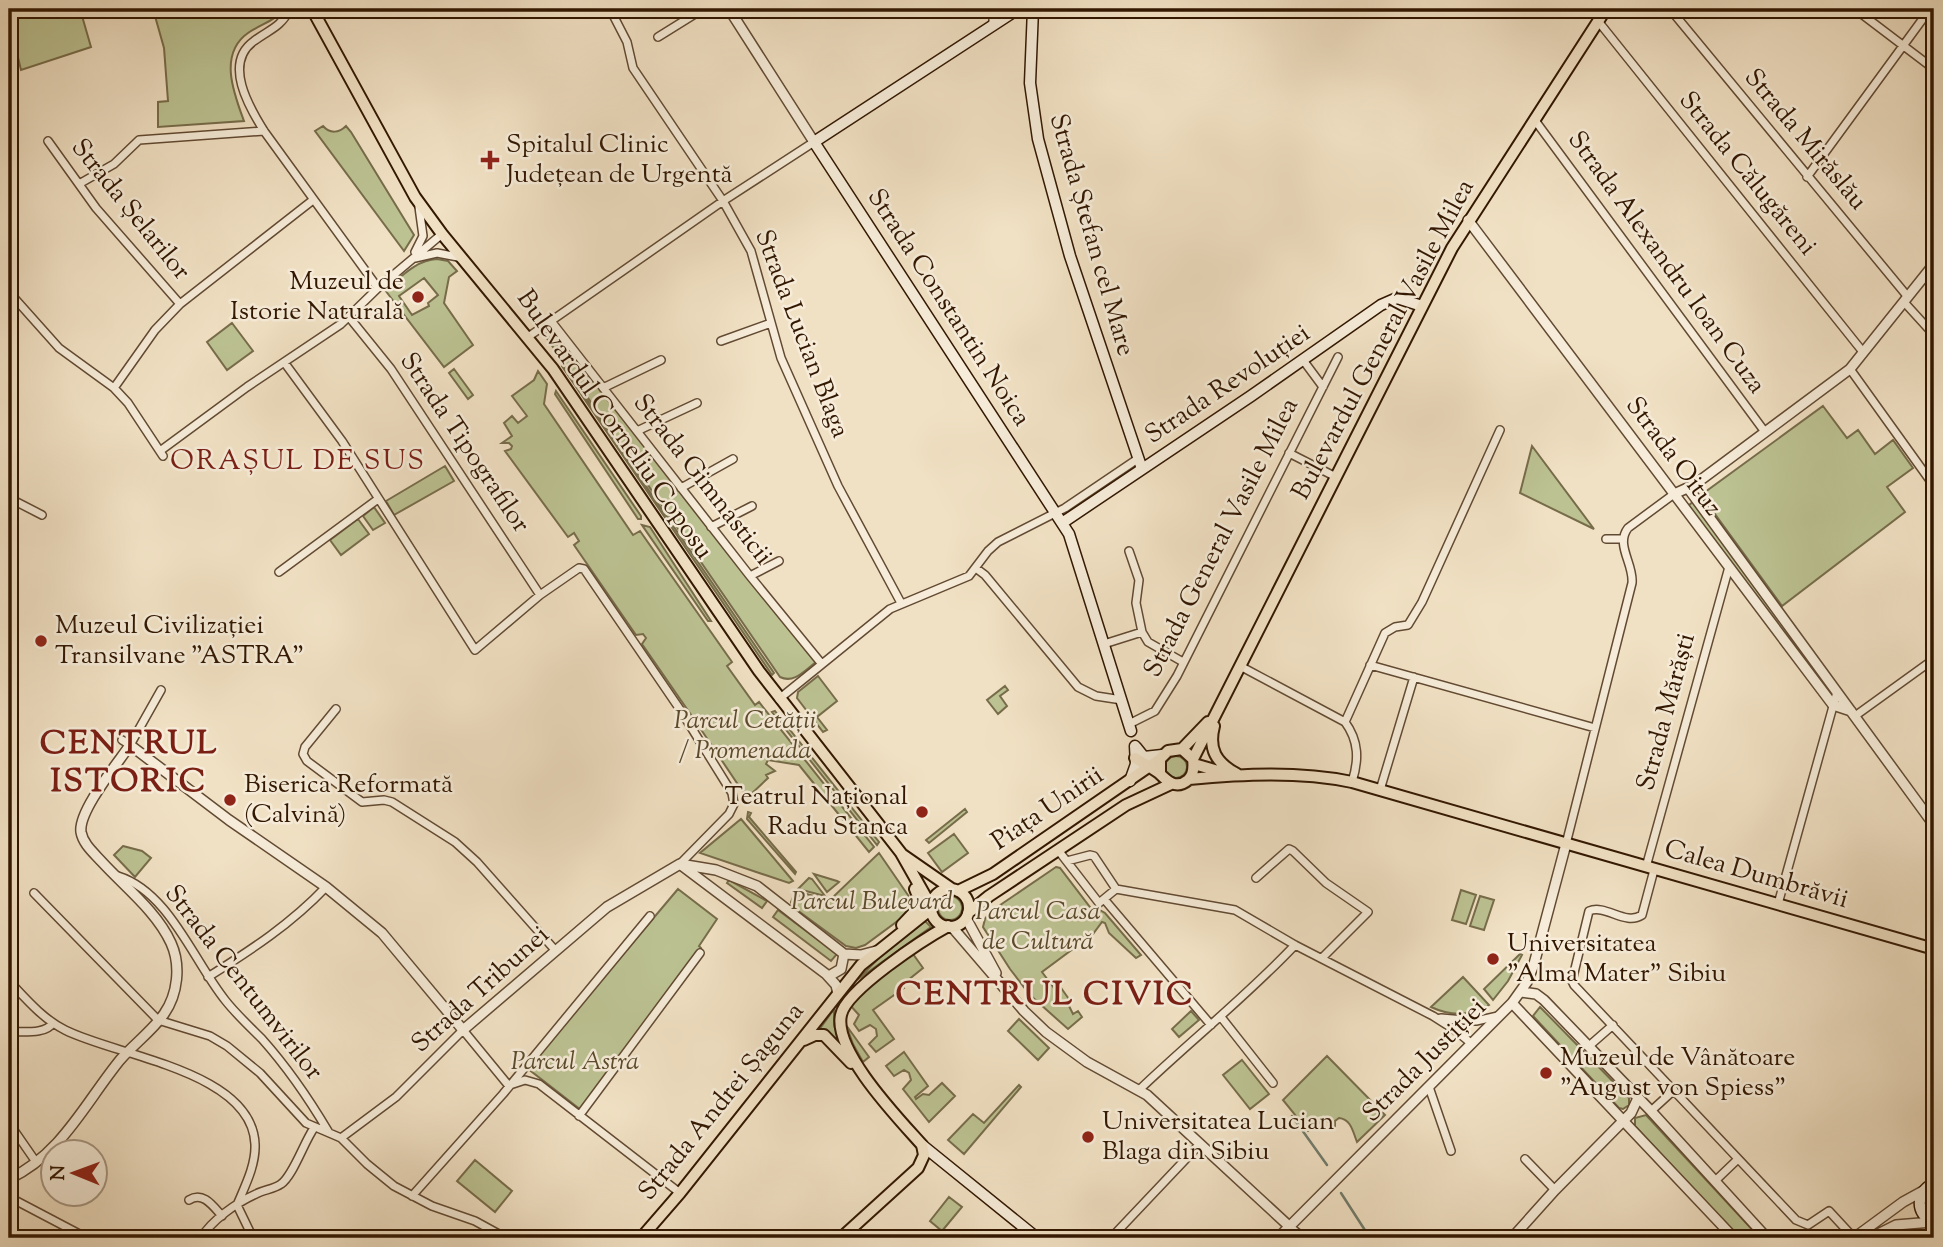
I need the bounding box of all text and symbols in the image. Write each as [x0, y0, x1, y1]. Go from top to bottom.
street label: Strada Mirăslău [1735, 61, 1875, 219]
street label: Strada Călugăreni [1669, 84, 1825, 264]
street label: Strada Ștefan cel Mare [1039, 110, 1143, 360]
street label: Strada Alexandru Ioan Cuza [1558, 124, 1774, 402]
place label: Spitalul Clinic Județean de Urgentă [504, 127, 733, 194]
street label: Strada Șelarilor [61, 131, 199, 289]
marker: Spitalul Clinic Județean de Urgentă [480, 150, 500, 170]
street label: Bulevardul General Vasile Milea [1284, 173, 1484, 507]
street label: Strada Constantin Noica [857, 182, 1039, 434]
street label: Strada Lucian Blaga [744, 224, 858, 444]
place label: Muzeul de Istorie Naturală [230, 264, 404, 331]
street label: Bulevardul Corneliu Coposu [507, 283, 721, 567]
marker: Muzeul de Istorie Naturală [410, 289, 426, 305]
street label: Strada Revoluției [1138, 316, 1318, 454]
street label: Strada Tipografilor [390, 345, 538, 541]
street label: Strada Gimnasticii [623, 387, 781, 573]
street label: Strada Oituz [1616, 390, 1730, 525]
street label: Strada General Vasile Milea [1135, 392, 1309, 684]
district label: ORAȘUL DE SUS [170, 442, 426, 482]
place label: Muzeul Civilizației Transilvane "ASTRA" [55, 608, 304, 675]
street label: Strada Mărăști [1628, 629, 1706, 795]
marker: Muzeul Civilizației Transilvane "ASTRA" [33, 633, 49, 649]
park label: Parcul Cetății / Promenada [674, 703, 816, 770]
district label: CENTRUL ISTORIC [40, 721, 218, 807]
street label: Piața Unirii [985, 758, 1111, 860]
place label: Biserica Reformată (Calvină) [244, 767, 453, 834]
place label: Teatrul Național Radu Stanca [724, 779, 908, 846]
marker: Biserica Reformată (Calvină) [222, 792, 238, 808]
marker: Teatrul Național Radu Stanca [914, 804, 930, 820]
street label: Calea Dumbrăvii [1660, 831, 1852, 919]
street label: Strada Centumvirilor [155, 877, 331, 1089]
park label: Parcul Bulevard [791, 884, 953, 921]
park label: Parcul Casa de Cultură [975, 894, 1101, 961]
street label: Strada Tribunei [404, 918, 558, 1062]
place label: Universitatea "Alma Mater" Sibiu [1507, 926, 1726, 993]
marker: Universitatea "Alma Mater" Sibiu [1485, 951, 1501, 967]
district label: CENTRUL CIVIC [895, 972, 1195, 1020]
street label: Strada Justiției [1354, 990, 1496, 1132]
street label: Strada Andrei Șaguna [630, 995, 814, 1209]
place label: Muzeul de Vânătoare "August von Spiess" [1560, 1040, 1795, 1107]
park label: Parcul Astra [511, 1044, 639, 1081]
marker: Muzeul de Vânătoare "August von Spiess" [1538, 1065, 1554, 1081]
place label: Universitatea Lucian Blaga din Sibiu [1102, 1104, 1334, 1171]
marker: Universitatea Lucian Blaga din Sibiu [1080, 1129, 1096, 1145]
north arrow [38, 1138, 108, 1208]
text: N [46, 1165, 73, 1181]

